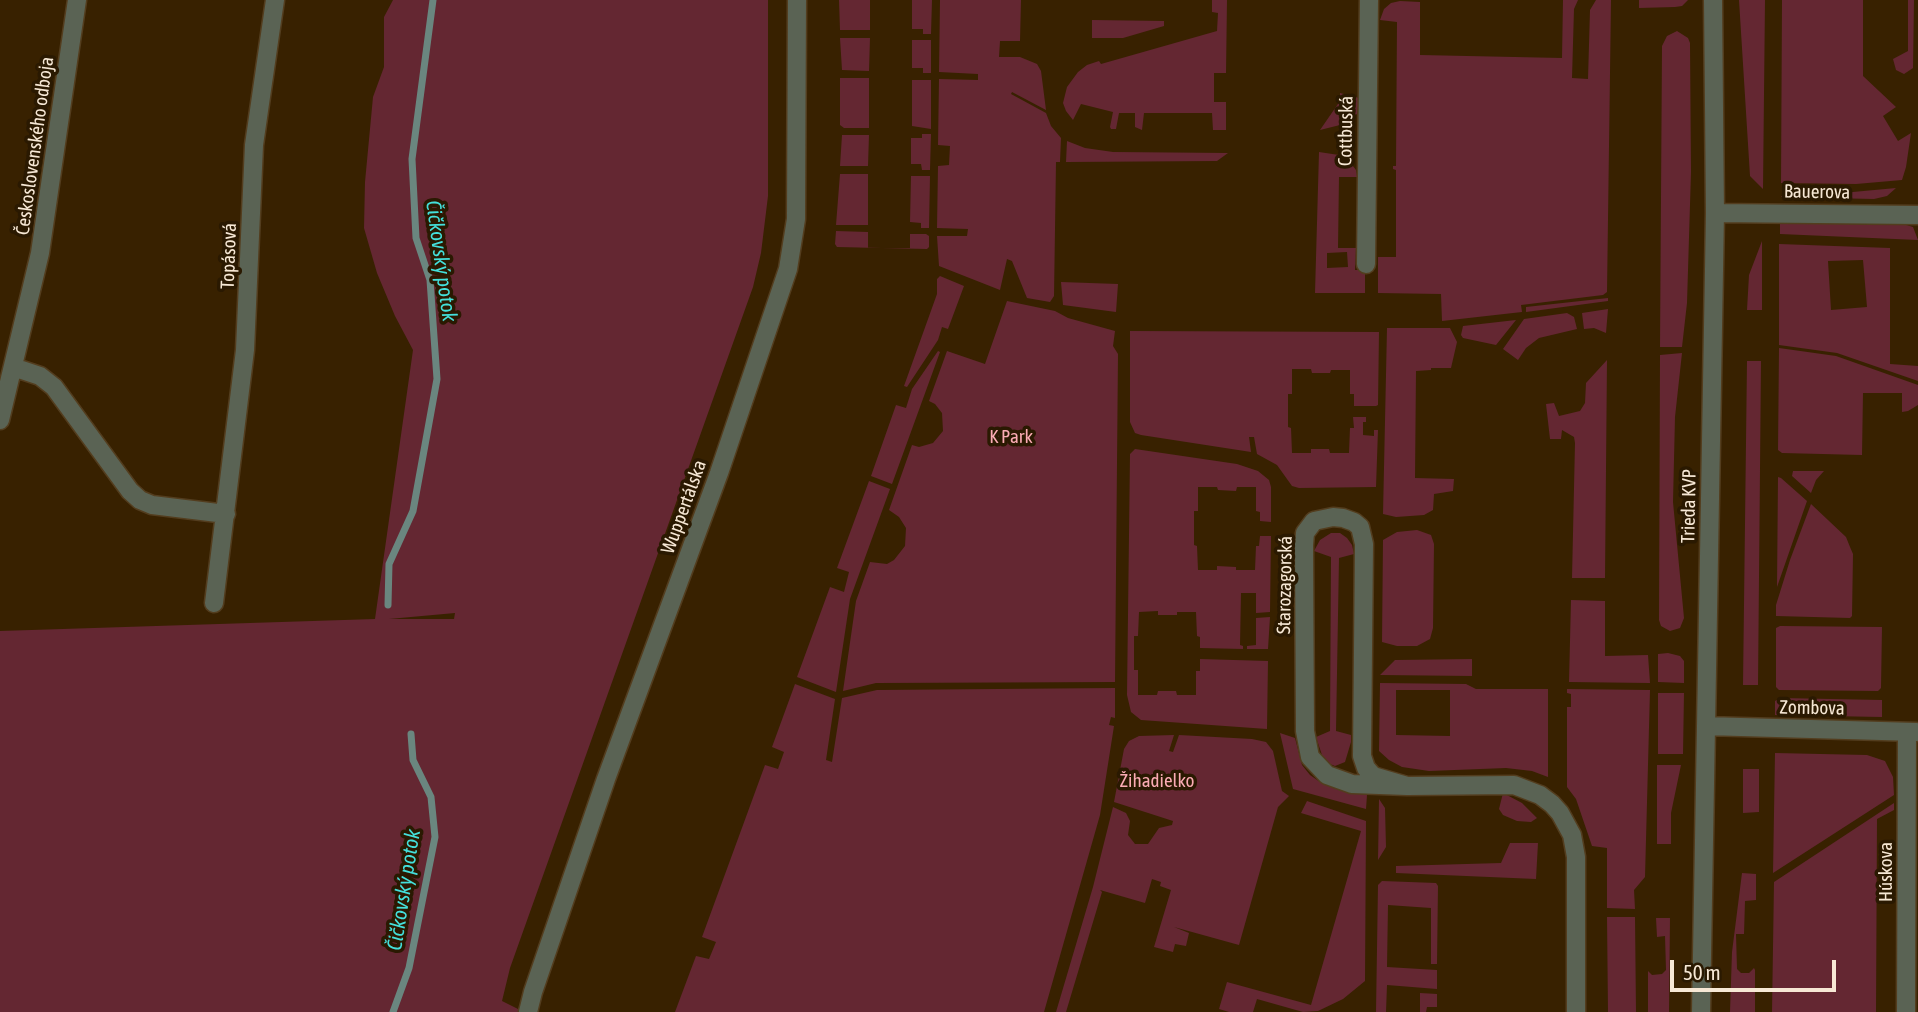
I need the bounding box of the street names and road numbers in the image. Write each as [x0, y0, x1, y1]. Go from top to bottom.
street label: Československého odboja [11, 55, 59, 237]
street label: Cottbuská [1334, 96, 1358, 166]
street label: Bauerova [1784, 180, 1850, 204]
street label: Topásová [216, 223, 242, 289]
street label: Wuppertálska [657, 457, 711, 557]
street label: Trieda KVP [1677, 469, 1701, 543]
street label: Starozagorská [1273, 536, 1297, 634]
street label: Zombova [1779, 696, 1845, 720]
street label: Húskova [1875, 842, 1897, 902]

